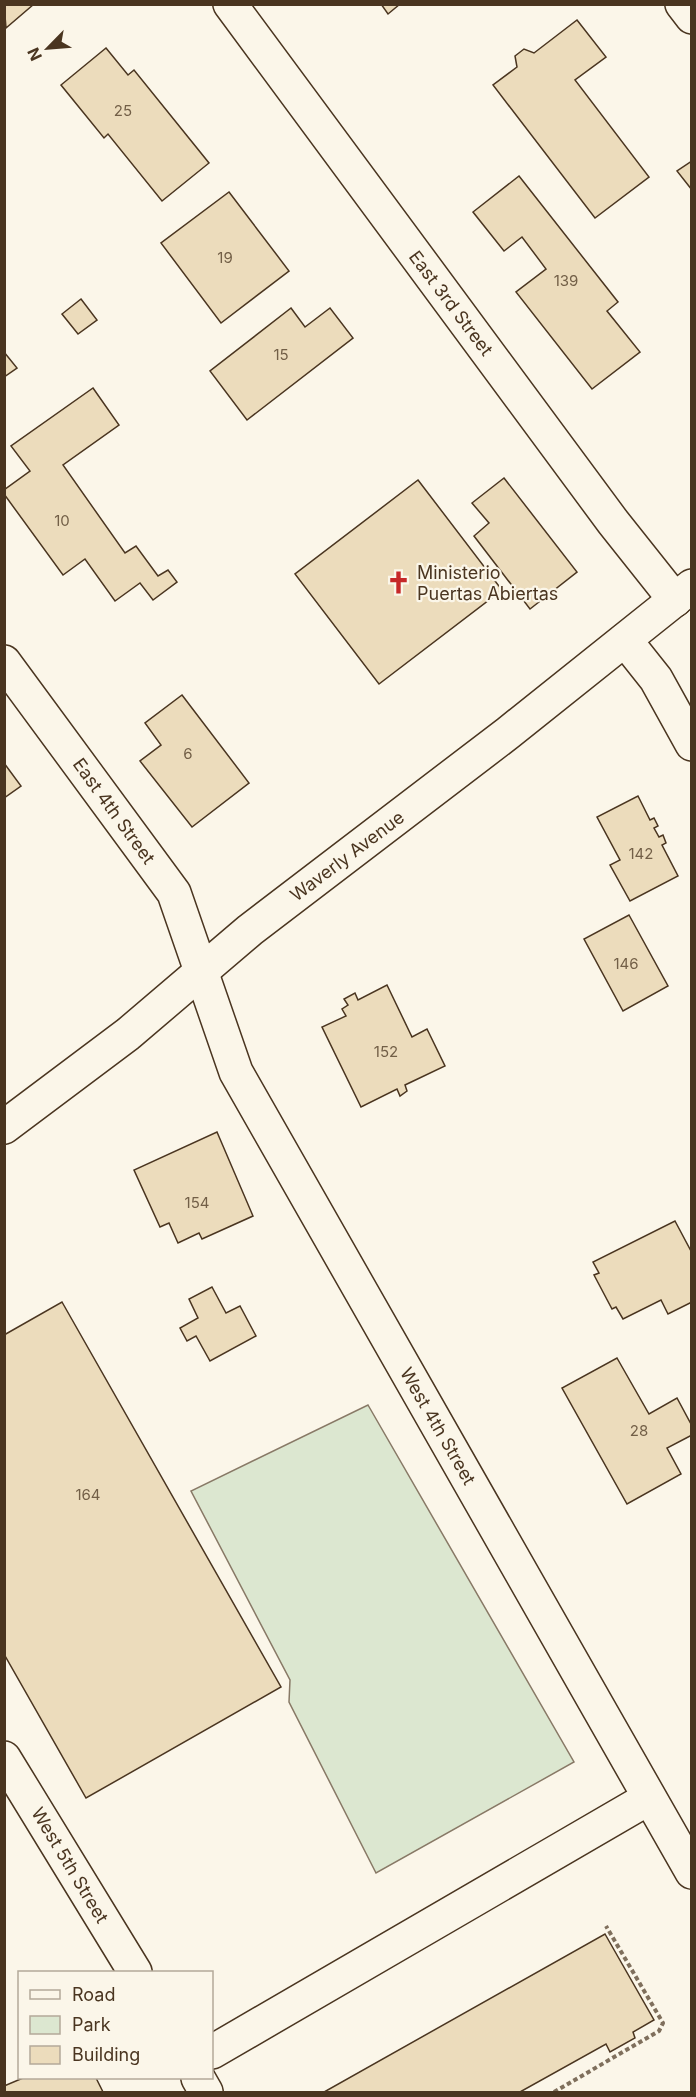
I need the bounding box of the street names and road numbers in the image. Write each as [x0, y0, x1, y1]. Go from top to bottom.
street label: East 3rd Street [405, 246, 497, 360]
street label: East 4th Street [69, 754, 159, 868]
street label: Waverly Avenue [286, 806, 408, 906]
street label: West 4th Street [396, 1364, 480, 1488]
street label: West 5th Street [27, 1803, 113, 1927]

